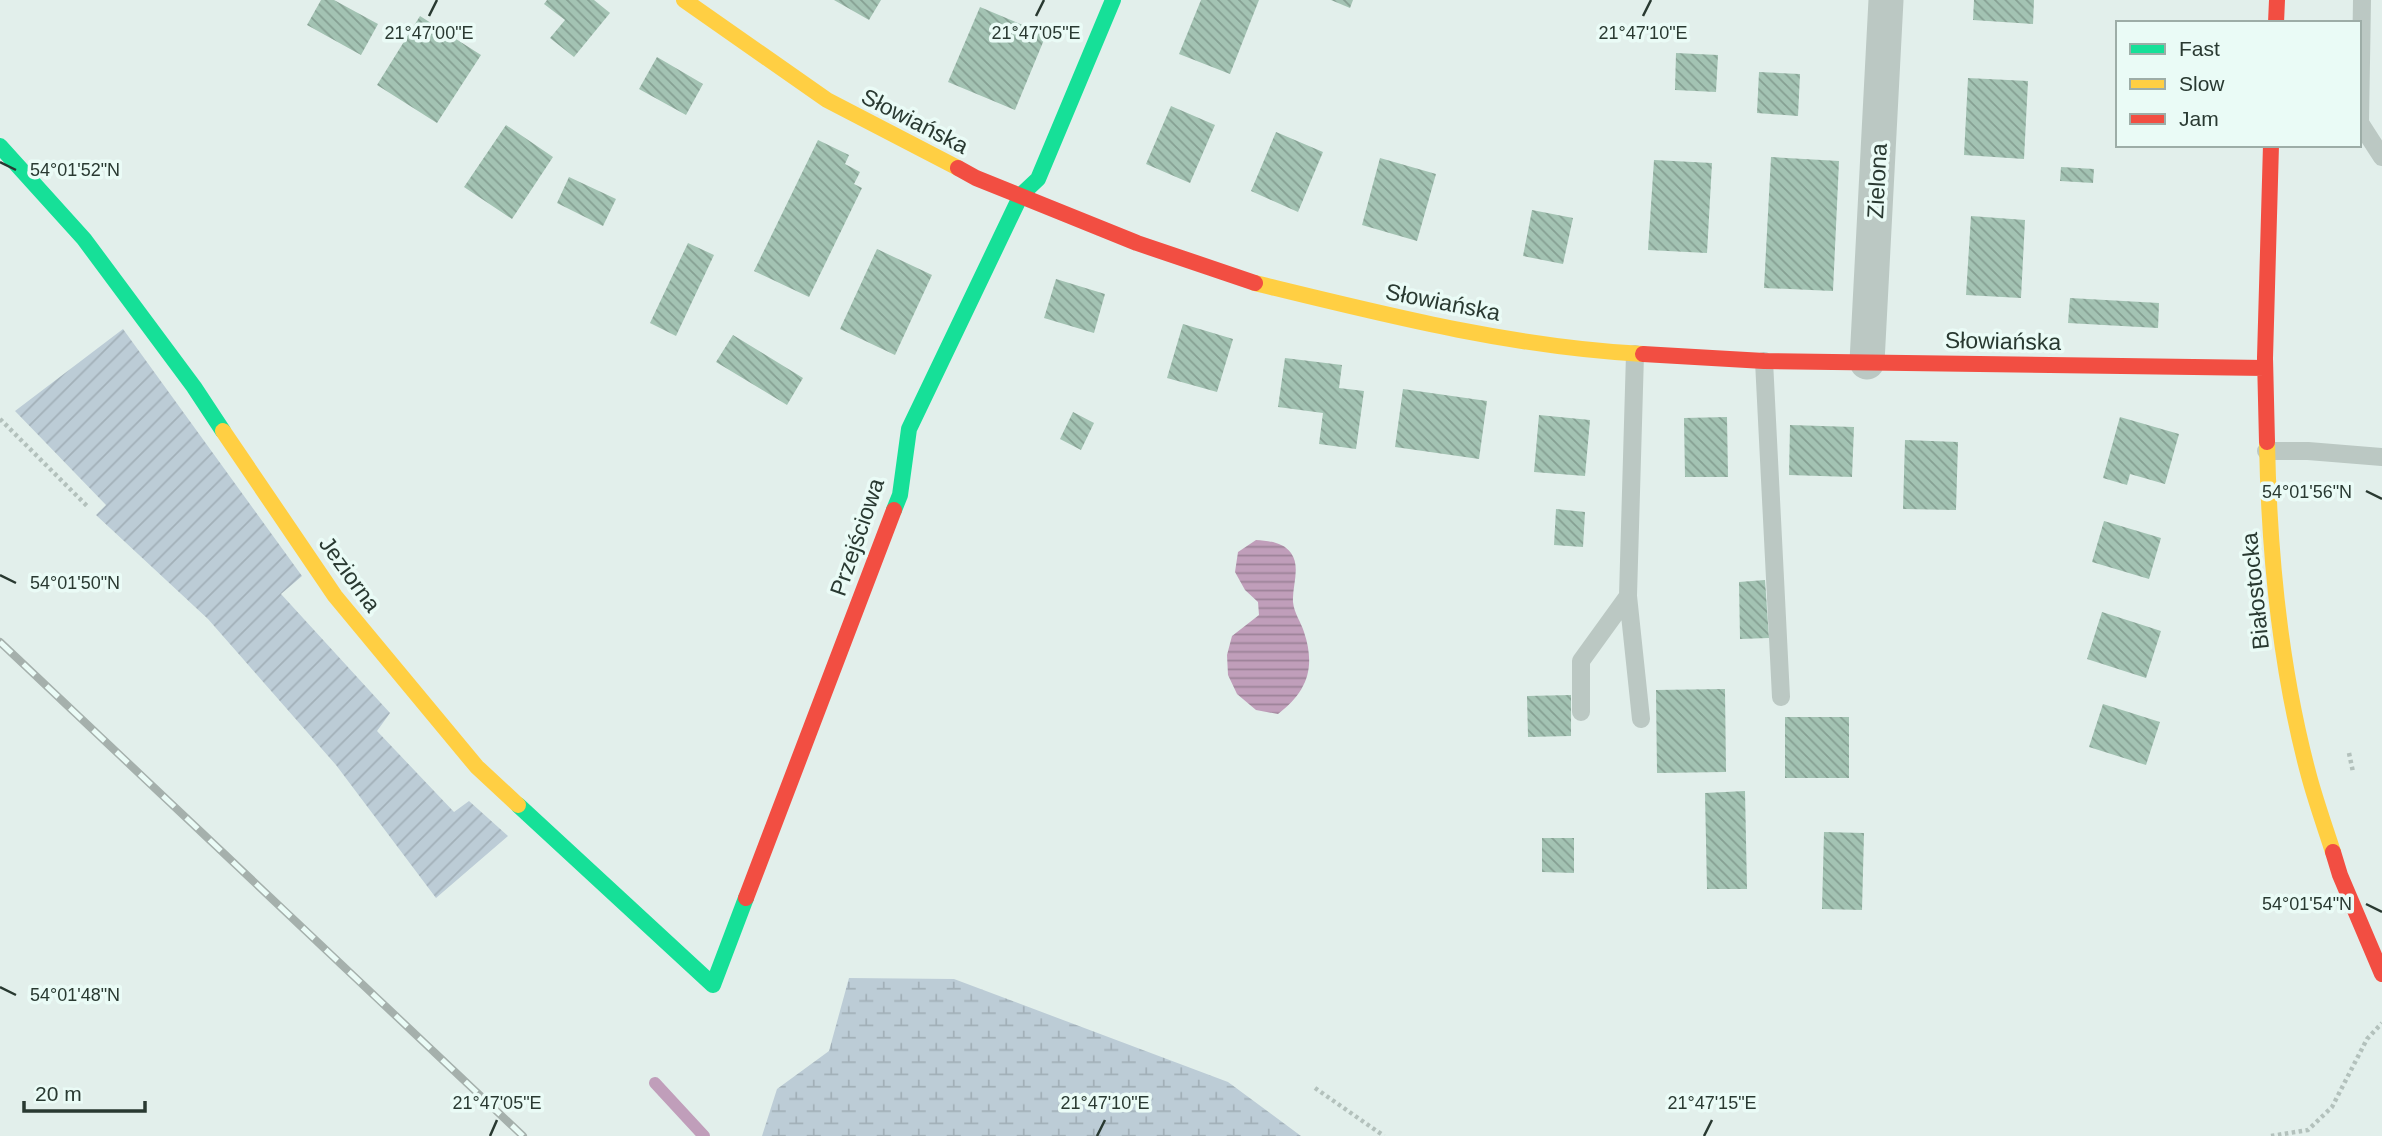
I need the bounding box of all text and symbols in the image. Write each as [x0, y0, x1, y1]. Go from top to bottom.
legend [2116, 21, 2361, 147]
text: 21°47'00"E [384, 23, 474, 43]
text: 21°47'05"E [991, 23, 1081, 43]
text: 21°47'10"E [1598, 23, 1688, 43]
text: Fast [2179, 37, 2220, 60]
text: Slow [2179, 72, 2225, 95]
street label: Słowiańska [857, 83, 973, 159]
text: Jam [2179, 107, 2219, 130]
street label: Zielona [1862, 142, 1892, 219]
text: 54°01'52"N [30, 160, 120, 180]
street label: Słowiańska [1383, 278, 1503, 326]
street label: Słowiańska [1945, 327, 2062, 355]
street label: Przejściowa [825, 475, 889, 599]
text: 54°01'56"N [2262, 482, 2352, 502]
street label: Jeziorna [314, 531, 386, 617]
street label: Białostocka [2236, 531, 2274, 651]
text: 54°01'50"N [30, 573, 120, 593]
text: 54°01'54"N [2262, 894, 2352, 914]
text: 54°01'48"N [30, 985, 120, 1005]
scale bar [24, 1070, 145, 1114]
text: 20 m [35, 1082, 82, 1105]
text: 21°47'05"E [452, 1093, 542, 1113]
text: 21°47'10"E [1060, 1093, 1150, 1113]
text: 21°47'15"E [1667, 1093, 1757, 1113]

